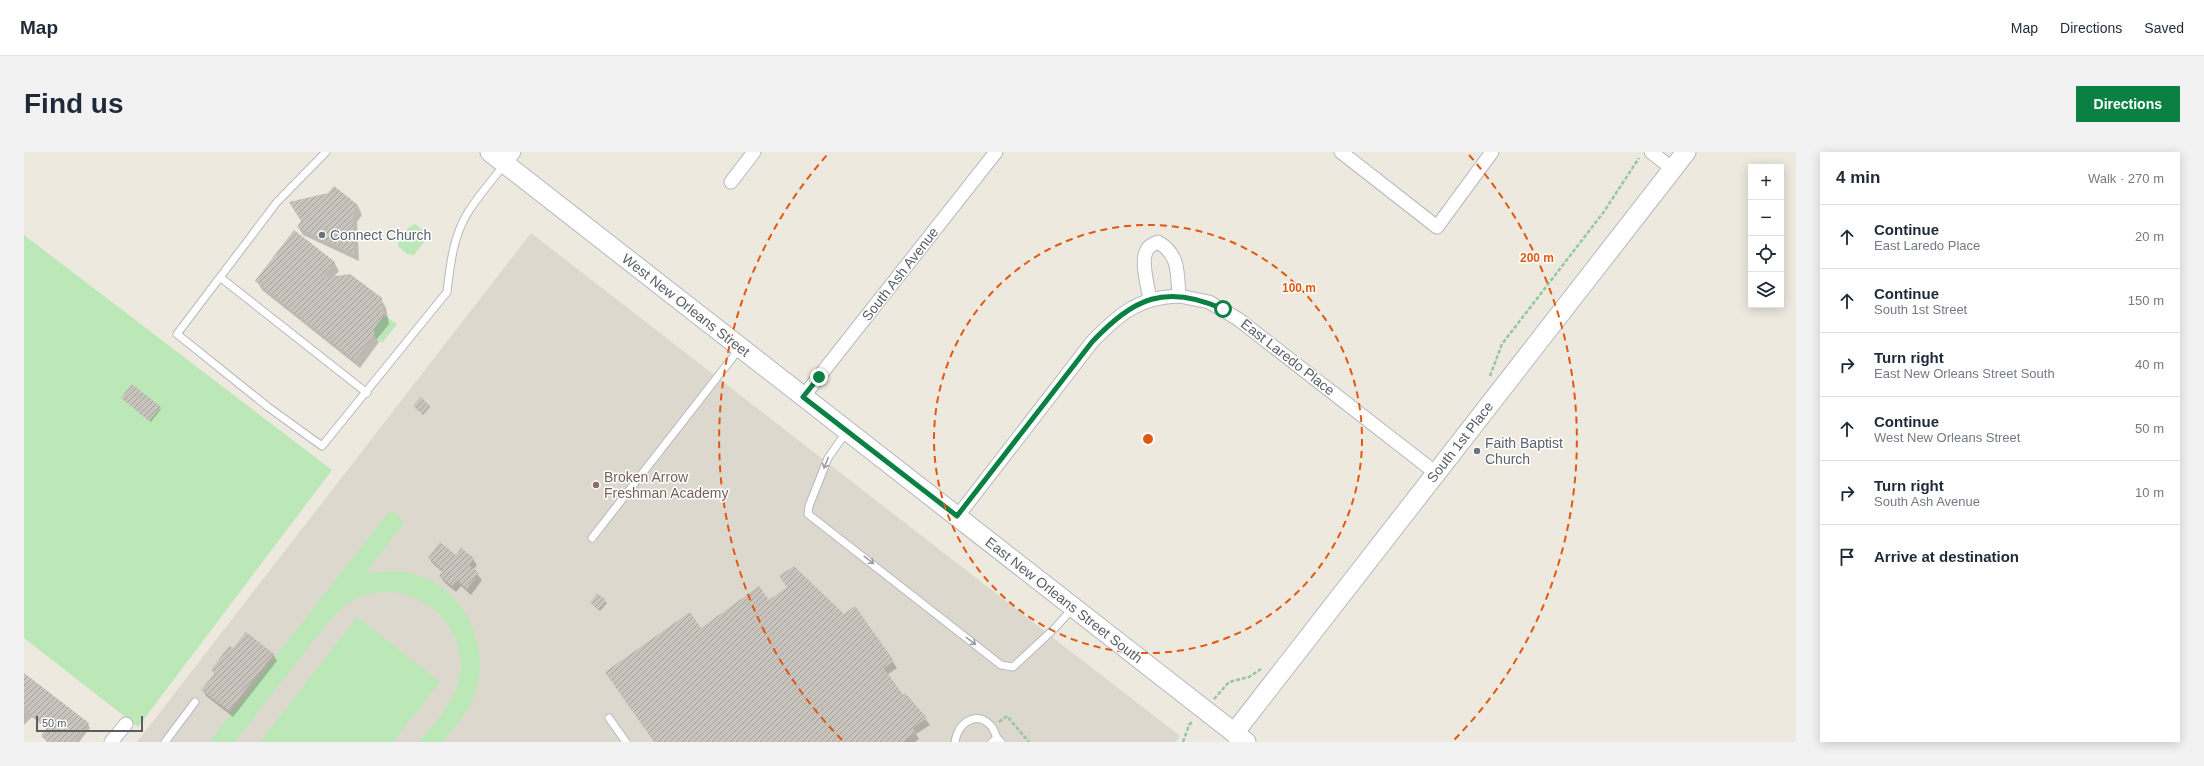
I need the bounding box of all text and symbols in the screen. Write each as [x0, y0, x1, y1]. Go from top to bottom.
text: Map [20, 17, 58, 38]
text: Map [2011, 20, 2038, 36]
text: Directions [2060, 20, 2122, 36]
text: Saved [2144, 20, 2184, 36]
button: Directions [2076, 86, 2180, 122]
text: Find us [24, 88, 124, 119]
map controls [1748, 164, 1784, 308]
button: + [1748, 164, 1784, 200]
text: 4 min [1836, 168, 1880, 187]
text: Walk · 270 m [2088, 171, 2164, 186]
button: − [1748, 200, 1784, 236]
text: Continue [1874, 221, 1939, 238]
street label: South Ash Avenue [859, 224, 942, 324]
icon: ahead [1836, 226, 1858, 248]
place label: Connect Church [330, 227, 431, 243]
text: 20 m [2135, 229, 2164, 244]
marker: Connect Church [317, 230, 327, 240]
button: locate [1748, 236, 1784, 272]
text: East Laredo Place [1874, 238, 1980, 253]
street label: West New Orleans Street [619, 250, 753, 360]
text: 200 m [1520, 251, 1554, 265]
button: layers [1748, 272, 1784, 308]
text: 100 m [1282, 281, 1316, 295]
text: Continue [1874, 285, 1939, 302]
icon: ahead [1836, 290, 1858, 312]
text: 150 m [2128, 293, 2164, 308]
route start [1214, 300, 1232, 318]
text: South 1st Street [1874, 302, 1967, 317]
street label: East Laredo Place [1238, 315, 1338, 399]
text: Turn right [1874, 349, 1944, 366]
icon: right [1836, 354, 1858, 376]
text: 40 m [2135, 357, 2164, 372]
text: East New Orleans Street South [1874, 366, 2055, 381]
route end [810, 368, 828, 386]
street label: South 1st Place [1424, 398, 1497, 486]
text: Continue [1874, 413, 1939, 430]
icon: ahead [1836, 418, 1858, 440]
text: 50 m [2135, 421, 2164, 436]
text: West New Orleans Street [1874, 430, 2020, 445]
centre of rings [1141, 432, 1155, 446]
place label: Faith Baptist Church [1485, 435, 1563, 467]
marker: Faith Baptist Church [1472, 446, 1482, 456]
one-way arrow [821, 457, 829, 469]
place label: Broken Arrow Freshman Academy [604, 469, 729, 501]
text: Turn right [1874, 477, 1944, 494]
marker: Broken Arrow Freshman Academy [591, 480, 601, 490]
icon: right [1836, 482, 1858, 504]
text: 10 m [2135, 485, 2164, 500]
text: South Ash Avenue [1874, 494, 1980, 509]
street label: East New Orleans Street South [982, 534, 1146, 666]
icon: arrive [1836, 546, 1858, 568]
text: Arrive at destination [1874, 548, 2019, 565]
one-way arrow [863, 556, 874, 565]
one-way arrow [965, 637, 976, 646]
scale bar [36, 714, 143, 733]
text: 50 m [42, 717, 66, 729]

